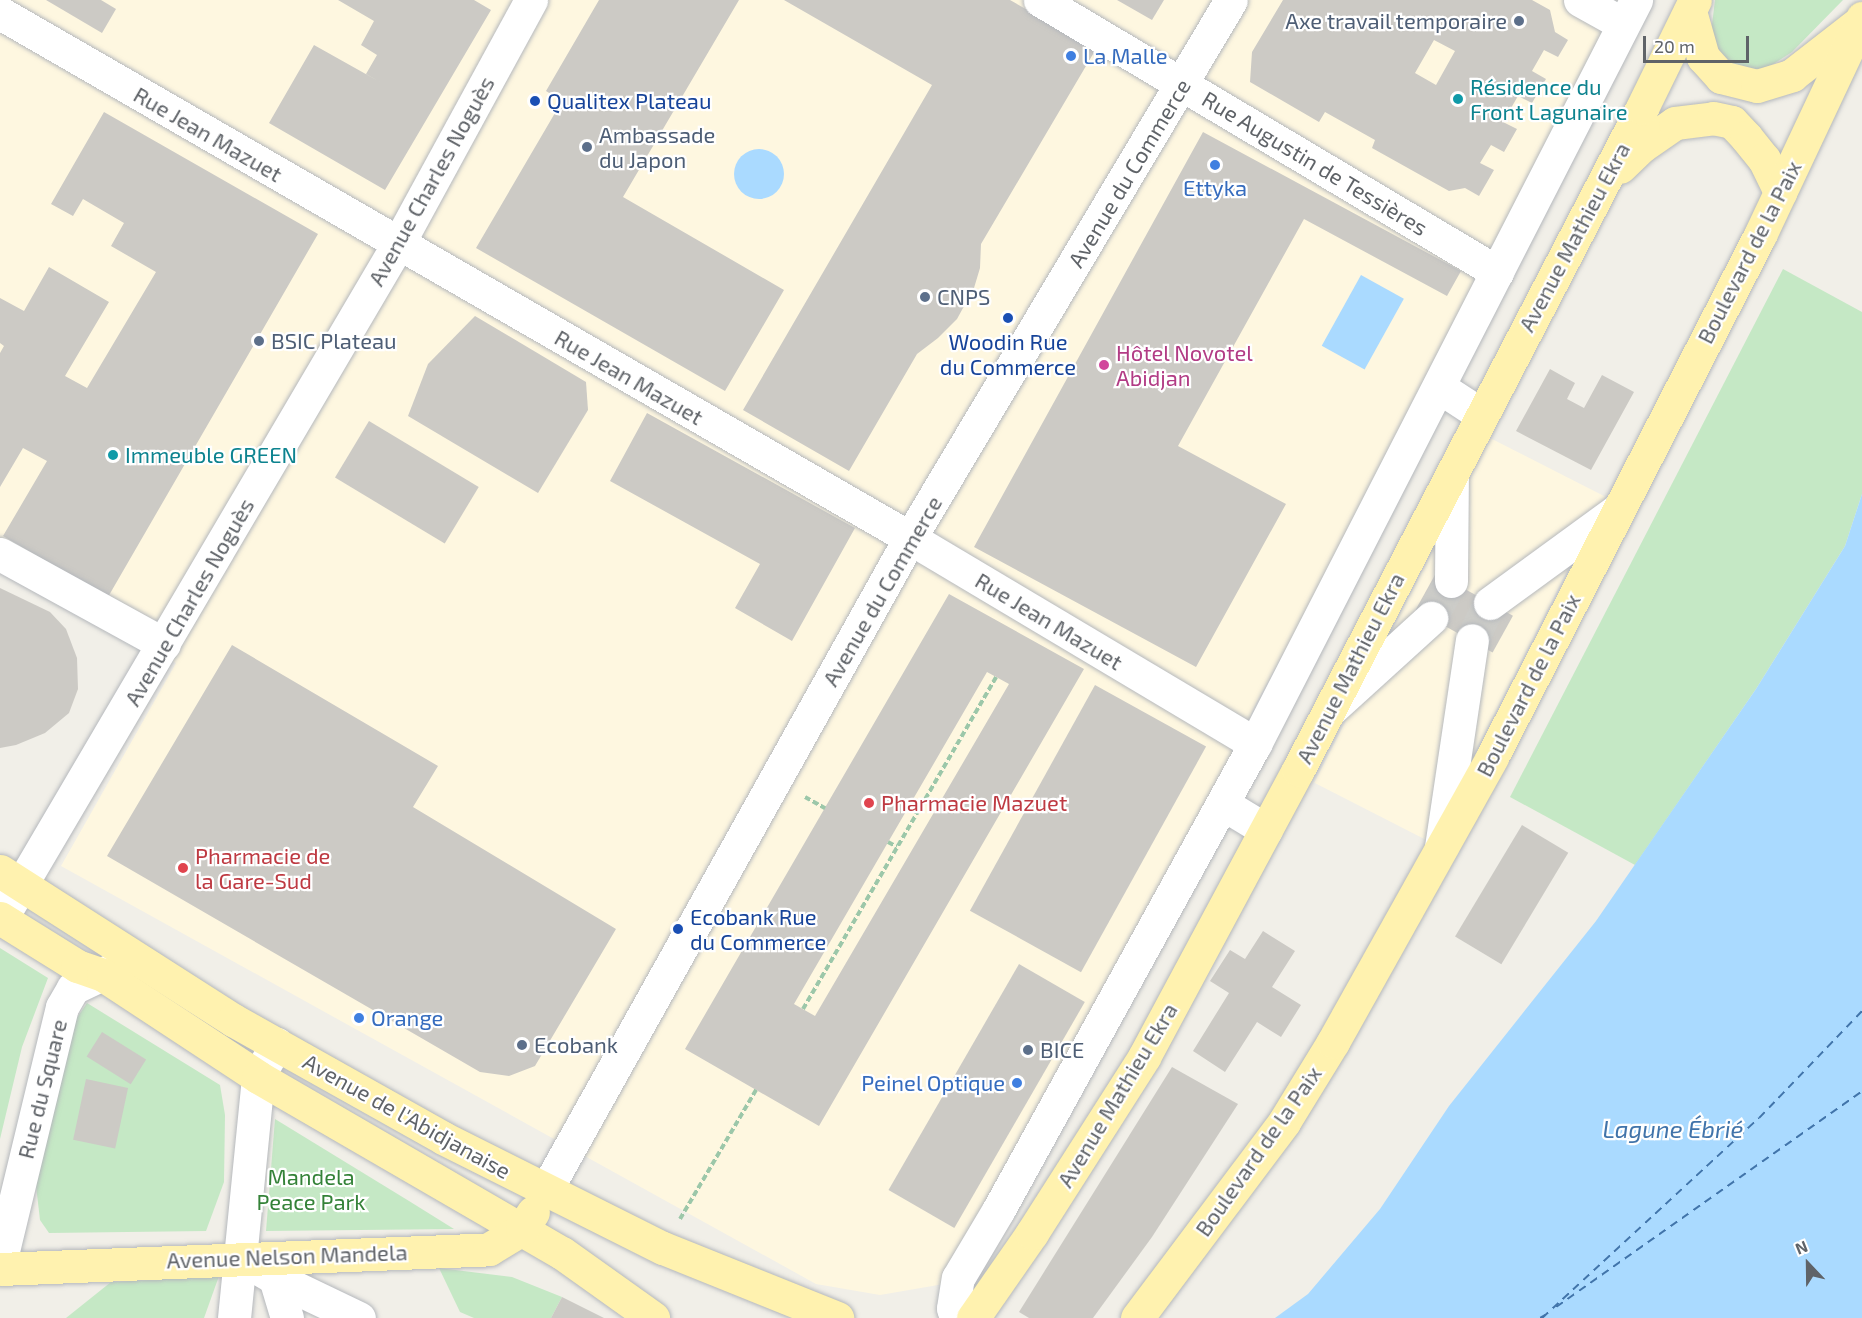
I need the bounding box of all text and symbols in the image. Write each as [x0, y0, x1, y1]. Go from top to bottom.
place label: Axe travail temporaire [1284, 8, 1507, 34]
marker: Axe travail temporaire [1512, 14, 1526, 28]
scale bar [1646, 24, 1752, 62]
text: 20 m [1654, 35, 1695, 57]
place label: La Malle [1083, 43, 1168, 69]
marker: La Malle [1064, 49, 1078, 63]
street label: Avenue Charles Noguès [362, 72, 500, 290]
place label: Résidence du Front Lagunaire [1470, 73, 1627, 124]
street label: Avenue du Commerce [1062, 74, 1196, 272]
street label: Rue Jean Mazuet [129, 81, 287, 187]
street label: Rue Augustin de Tessières [1197, 85, 1433, 241]
place label: Qualitex Plateau [547, 88, 711, 114]
marker: Résidence du Front Lagunaire [1451, 92, 1465, 106]
marker: Qualitex Plateau [528, 94, 542, 108]
place label: Ambassade du Japon [599, 121, 715, 172]
street label: Avenue Mathieu Ekra [1513, 138, 1635, 336]
marker: Ambassade du Japon [580, 140, 594, 154]
street label: Boulevard de la Paix [1691, 156, 1807, 348]
marker: Ettyka [1208, 158, 1222, 172]
place label: Ettyka [1183, 175, 1247, 201]
place label: CNPS [937, 284, 990, 310]
marker: CNPS [918, 290, 932, 304]
marker: Woodin Rue du Commerce [1001, 311, 1015, 325]
street label: Rue Jean Mazuet [550, 324, 708, 430]
place label: BSIC Plateau [271, 328, 397, 354]
place label: Woodin Rue du Commerce [940, 328, 1076, 380]
marker: BSIC Plateau [252, 334, 266, 348]
place label: Hôtel Novotel Abidjan [1116, 339, 1253, 390]
marker: Hôtel Novotel Abidjan [1097, 358, 1111, 372]
place label: Immeuble GREEN [125, 442, 297, 468]
marker: Immeuble GREEN [106, 448, 120, 462]
street label: Avenue du Commerce [817, 491, 947, 691]
street label: Avenue Charles Noguès [119, 494, 259, 710]
street label: Rue Jean Mazuet [971, 567, 1127, 675]
street label: Avenue Mathieu Ekra [1291, 568, 1409, 768]
street label: Boulevard de la Paix [1470, 589, 1586, 781]
place label: Pharmacie Mazuet [881, 790, 1067, 816]
marker: Pharmacie Mazuet [862, 796, 876, 810]
place label: Pharmacie de la Gare-Sud [195, 842, 330, 894]
marker: Pharmacie de la Gare-Sud [176, 861, 190, 875]
place label: Ecobank Rue du Commerce [690, 903, 826, 954]
marker: Ecobank Rue du Commerce [671, 922, 685, 936]
street label: Avenue Mathieu Ekra [1052, 998, 1182, 1192]
place label: Orange [371, 1005, 443, 1031]
marker: Orange [352, 1011, 366, 1025]
street label: Rue du Square [12, 1017, 72, 1161]
place label: Ecobank [534, 1032, 618, 1058]
place label: BICE [1040, 1037, 1084, 1063]
marker: Ecobank [515, 1038, 529, 1052]
marker: BICE [1021, 1043, 1035, 1057]
street label: Avenue de l'Abidjanaise [299, 1048, 515, 1184]
street label: Boulevard de la Paix [1189, 1061, 1327, 1241]
place label: Peinel Optique [861, 1070, 1005, 1096]
marker: Peinel Optique [1010, 1076, 1024, 1090]
water label: Lagune Ébrié [1603, 1115, 1743, 1143]
park label: Mandela Peace Park [256, 1163, 366, 1214]
north arrow [1778, 1234, 1838, 1294]
text: N [1792, 1236, 1810, 1258]
street label: Avenue Nelson Mandela [166, 1239, 408, 1273]

